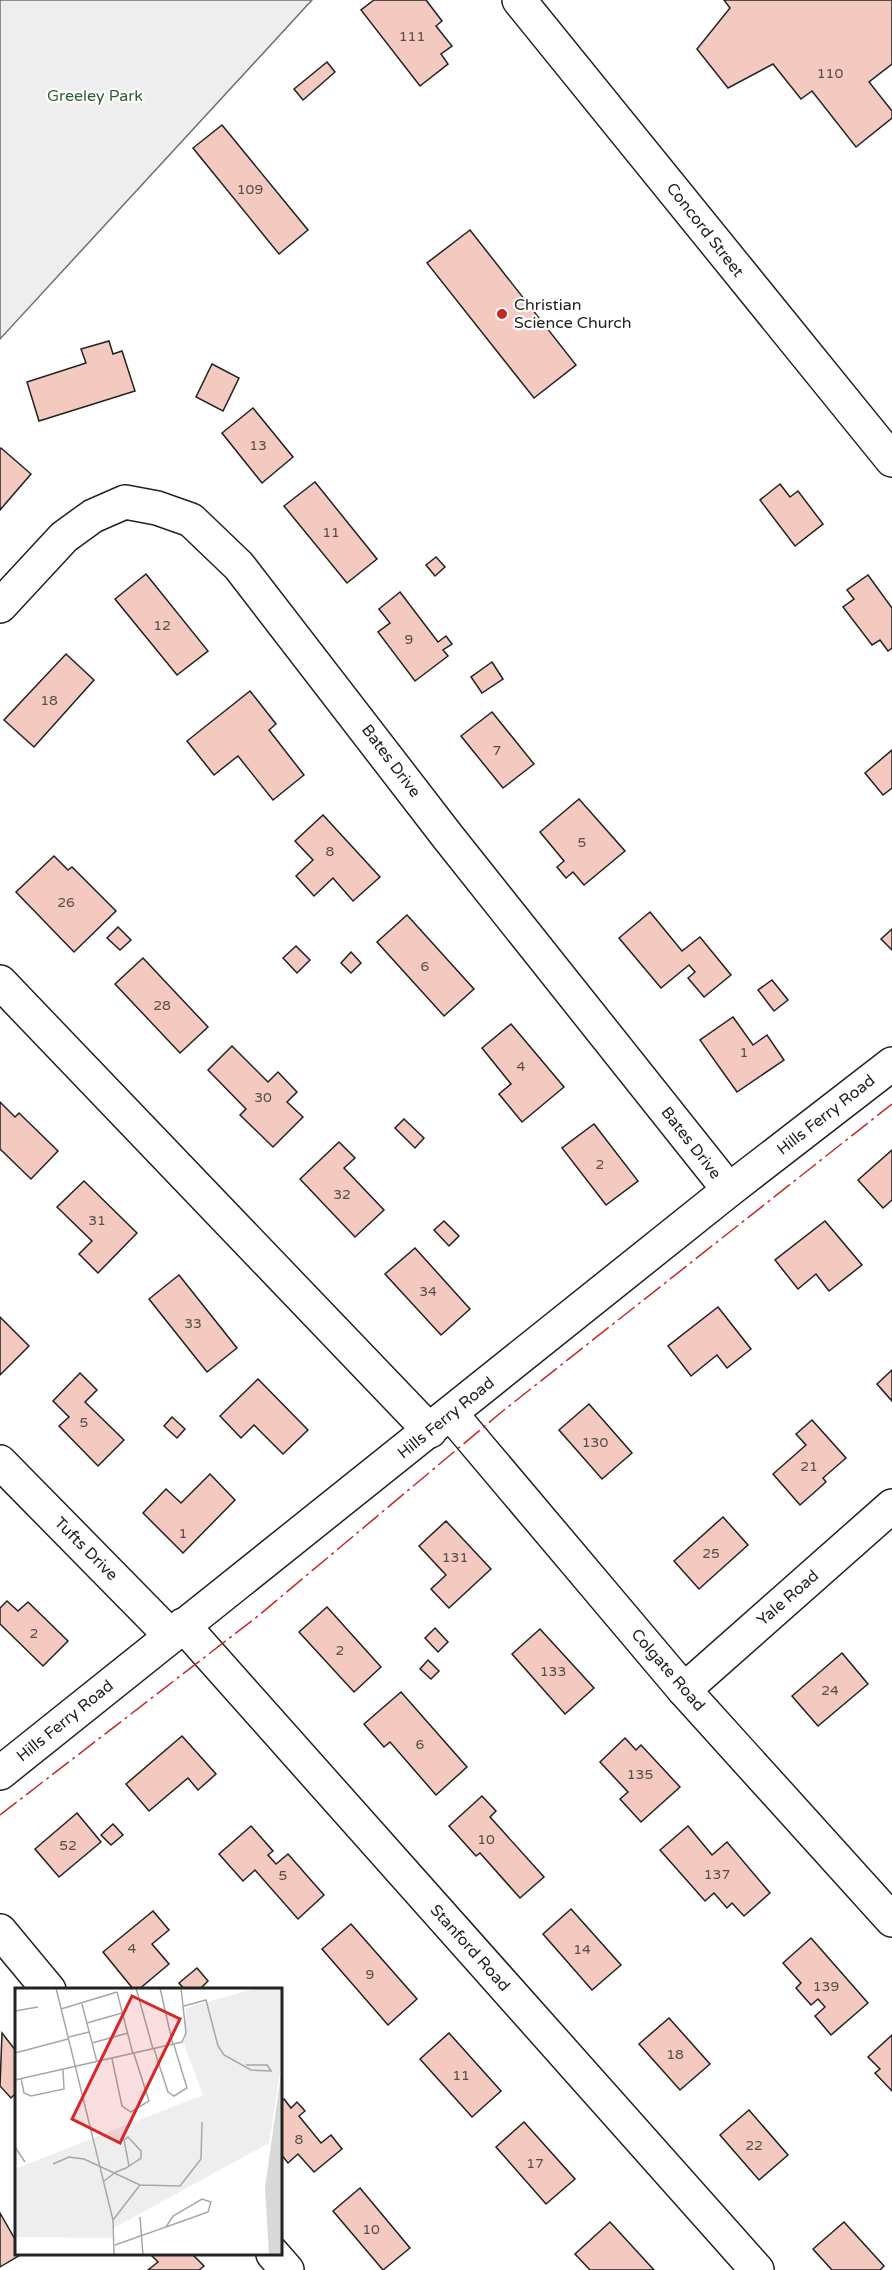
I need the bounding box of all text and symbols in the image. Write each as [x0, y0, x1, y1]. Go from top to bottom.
house number: 111 [399, 28, 425, 45]
house number: 110 [817, 65, 843, 82]
park label: Greeley Park [47, 86, 143, 106]
street label: Concord Street [662, 179, 748, 281]
house number: 109 [237, 181, 263, 198]
place label: Christian Science Church [514, 295, 632, 333]
marker: Christian Science Church [495, 307, 509, 321]
house number: 13 [249, 437, 267, 454]
house number: 11 [322, 524, 340, 541]
house number: 12 [153, 617, 171, 634]
house number: 9 [405, 631, 413, 648]
house number: 18 [40, 692, 58, 709]
street label: Bates Drive [357, 721, 425, 801]
house number: 7 [493, 742, 501, 759]
house number: 5 [578, 834, 586, 851]
house number: 8 [326, 843, 335, 860]
house number: 26 [57, 894, 75, 911]
house number: 6 [421, 958, 430, 975]
house number: 28 [153, 997, 171, 1014]
house number: 1 [740, 1044, 748, 1061]
house number: 4 [517, 1058, 526, 1075]
street label: Hills Ferry Road [773, 1070, 879, 1160]
house number: 30 [254, 1089, 272, 1106]
street label: Bates Drive [657, 1103, 725, 1183]
house number: 2 [596, 1156, 604, 1173]
house number: 32 [333, 1186, 351, 1203]
house number: 31 [88, 1212, 106, 1229]
house number: 34 [419, 1283, 437, 1300]
house number: 33 [184, 1315, 202, 1332]
street label: Hills Ferry Road [393, 1373, 499, 1463]
house number: 5 [80, 1414, 88, 1431]
house number: 130 [582, 1434, 608, 1451]
house number: 21 [800, 1458, 818, 1475]
street label: Tufts Drive [50, 1513, 122, 1585]
house number: 1 [179, 1525, 187, 1542]
house number: 25 [702, 1545, 720, 1562]
house number: 131 [442, 1549, 468, 1566]
street label: Yale Road [753, 1566, 823, 1630]
house number: 2 [30, 1625, 38, 1642]
street label: Colgate Road [627, 1625, 709, 1715]
house number: 2 [336, 1642, 344, 1659]
house number: 133 [540, 1663, 566, 1680]
street label: Hills Ferry Road [12, 1676, 118, 1766]
house number: 24 [821, 1682, 839, 1699]
house number: 6 [416, 1736, 425, 1753]
house number: 135 [627, 1766, 653, 1783]
house number: 10 [477, 1831, 495, 1848]
house number: 52 [59, 1837, 77, 1854]
house number: 137 [704, 1866, 730, 1883]
house number: 5 [279, 1867, 287, 1884]
street label: Stanford Road [426, 1900, 514, 1996]
house number: 4 [128, 1940, 137, 1957]
house number: 14 [573, 1941, 591, 1958]
house number: 9 [366, 1966, 374, 1983]
house number: 139 [813, 1978, 839, 1995]
inset map [15, 1988, 282, 2255]
house number: 18 [666, 2046, 684, 2063]
house number: 11 [452, 2067, 470, 2084]
house number: 8 [295, 2131, 304, 2148]
house number: 22 [745, 2137, 763, 2154]
house number: 17 [526, 2155, 544, 2172]
house number: 10 [362, 2221, 380, 2238]

